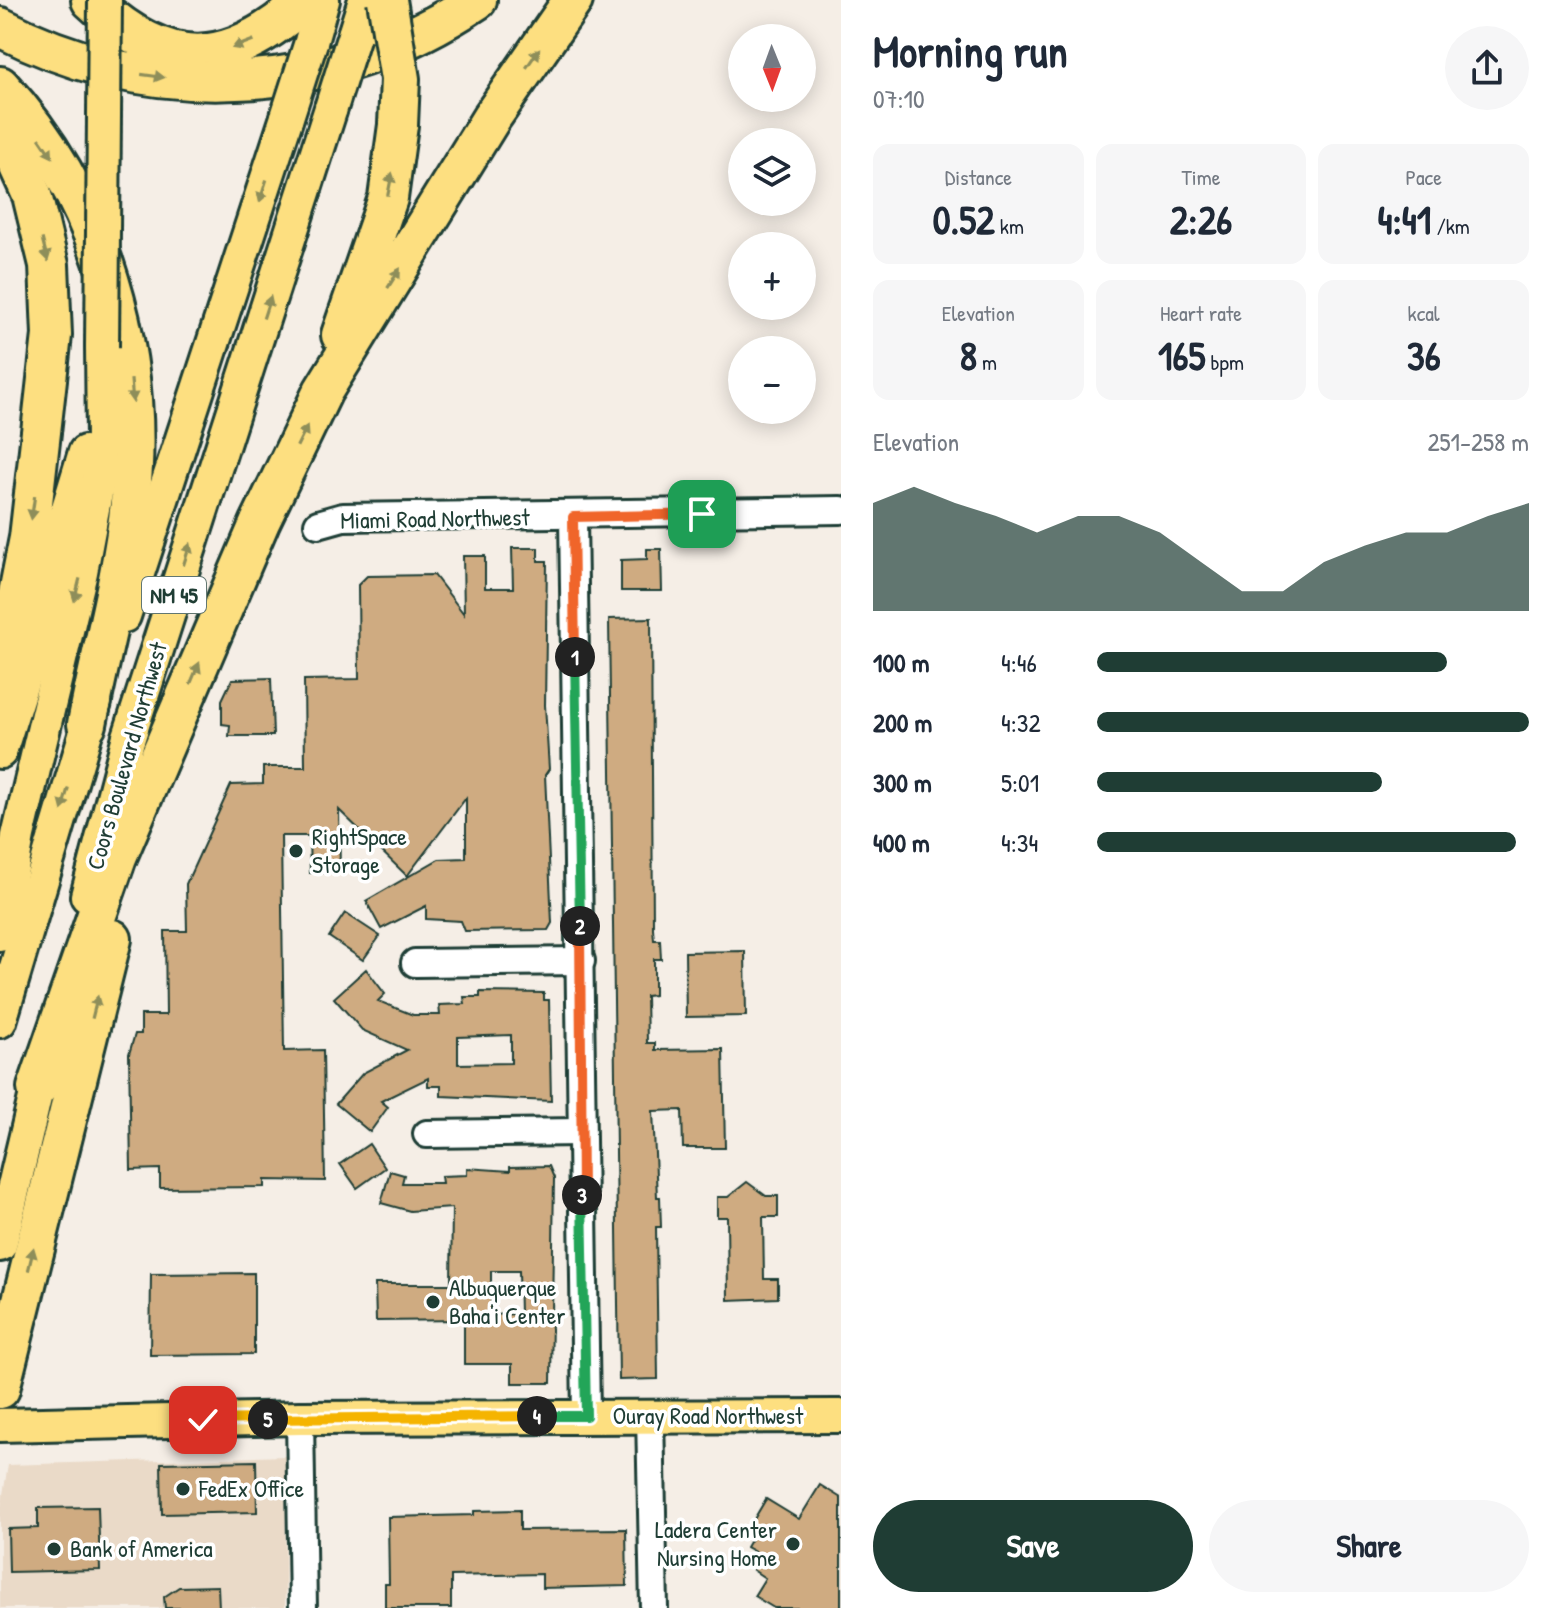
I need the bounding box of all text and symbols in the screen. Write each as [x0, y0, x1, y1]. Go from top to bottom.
text: Morning run [873, 21, 1068, 81]
north arrow [728, 24, 816, 112]
map controls [728, 24, 816, 424]
button: share [1445, 26, 1529, 110]
one-way arrow [231, 38, 255, 51]
one-way arrow [525, 47, 540, 68]
one-way arrow [141, 70, 166, 83]
text: 07:10 [873, 81, 925, 116]
button: layers [728, 128, 816, 216]
one-way arrow [38, 138, 53, 159]
text: Distance [945, 162, 1012, 192]
text: Time [1182, 162, 1220, 192]
text: Pace [1405, 162, 1442, 192]
one-way arrow [385, 171, 397, 196]
one-way arrow [256, 180, 269, 204]
text: 0.52 [933, 192, 995, 246]
text: 2:26 [1170, 192, 1232, 246]
text: 4:41 [1378, 192, 1431, 246]
text: km [995, 211, 1024, 241]
text: /km [1431, 211, 1470, 241]
button: + [728, 232, 816, 320]
one-way arrow [39, 238, 52, 263]
one-way arrow [387, 267, 401, 289]
one-way arrow [261, 295, 274, 319]
text: Elevation [942, 298, 1015, 328]
text: Heart rate [1160, 298, 1242, 328]
text: kcal [1408, 298, 1440, 328]
text: 8 [960, 328, 977, 382]
text: 165 [1158, 328, 1205, 382]
text: 36 [1407, 328, 1441, 382]
button: − [728, 336, 816, 424]
text: m [977, 347, 997, 377]
text: bpm [1205, 347, 1244, 377]
one-way arrow [126, 379, 139, 404]
one-way arrow [295, 424, 309, 447]
text: Elevation [873, 424, 959, 459]
text: 251–258 m [1427, 424, 1529, 459]
pin [668, 480, 736, 548]
icon: arrive [680, 492, 724, 536]
one-way arrow [26, 496, 39, 521]
street label: Miami Road Northwest [340, 500, 531, 536]
one-way arrow [182, 542, 194, 566]
road number: NM 45 [142, 577, 206, 613]
one-way arrow [70, 578, 83, 603]
pin: 1 [555, 637, 595, 677]
street label: Coors Boulevard Northwest [78, 638, 174, 873]
text: 1 [571, 642, 579, 672]
text: 100 m [873, 645, 929, 680]
text: 4:46 [1001, 645, 1037, 680]
one-way arrow [189, 661, 202, 685]
text: 200 m [873, 705, 932, 740]
text: 4:32 [1001, 705, 1041, 740]
text: 300 m [873, 765, 932, 800]
text: 5:01 [1001, 765, 1039, 800]
one-way arrow [58, 787, 71, 811]
place label: RightSpace Storage [312, 820, 407, 880]
text: 400 m [873, 825, 930, 860]
text: 4:34 [1001, 825, 1038, 860]
marker: RightSpace Storage [287, 842, 305, 860]
pin: 2 [560, 906, 600, 946]
text: 2 [575, 911, 585, 941]
one-way arrow [89, 994, 102, 1019]
pin: 3 [562, 1175, 602, 1215]
text: 3 [577, 1180, 587, 1210]
one-way arrow [25, 1246, 38, 1271]
place label: Albuquerque Baha'i Center [449, 1271, 566, 1331]
marker: Albuquerque Baha'i Center [424, 1293, 442, 1311]
pin [169, 1386, 237, 1454]
pin: 4 [517, 1396, 557, 1436]
icon: check [181, 1398, 225, 1442]
pin: 5 [248, 1399, 288, 1439]
street label: Ouray Road Northwest [613, 1399, 804, 1431]
text: 4 [533, 1401, 541, 1431]
text: 5 [263, 1404, 273, 1434]
place label: FedEx Office [198, 1472, 304, 1504]
marker: FedEx Office [174, 1480, 192, 1498]
button: Save [873, 1500, 1193, 1592]
button: Share [1209, 1500, 1529, 1592]
place label: Ladera Center Nursing Home [655, 1513, 777, 1573]
place label: Bank of America [70, 1532, 213, 1564]
marker: Ladera Center Nursing Home [784, 1535, 802, 1553]
marker: Bank of America [45, 1540, 63, 1558]

